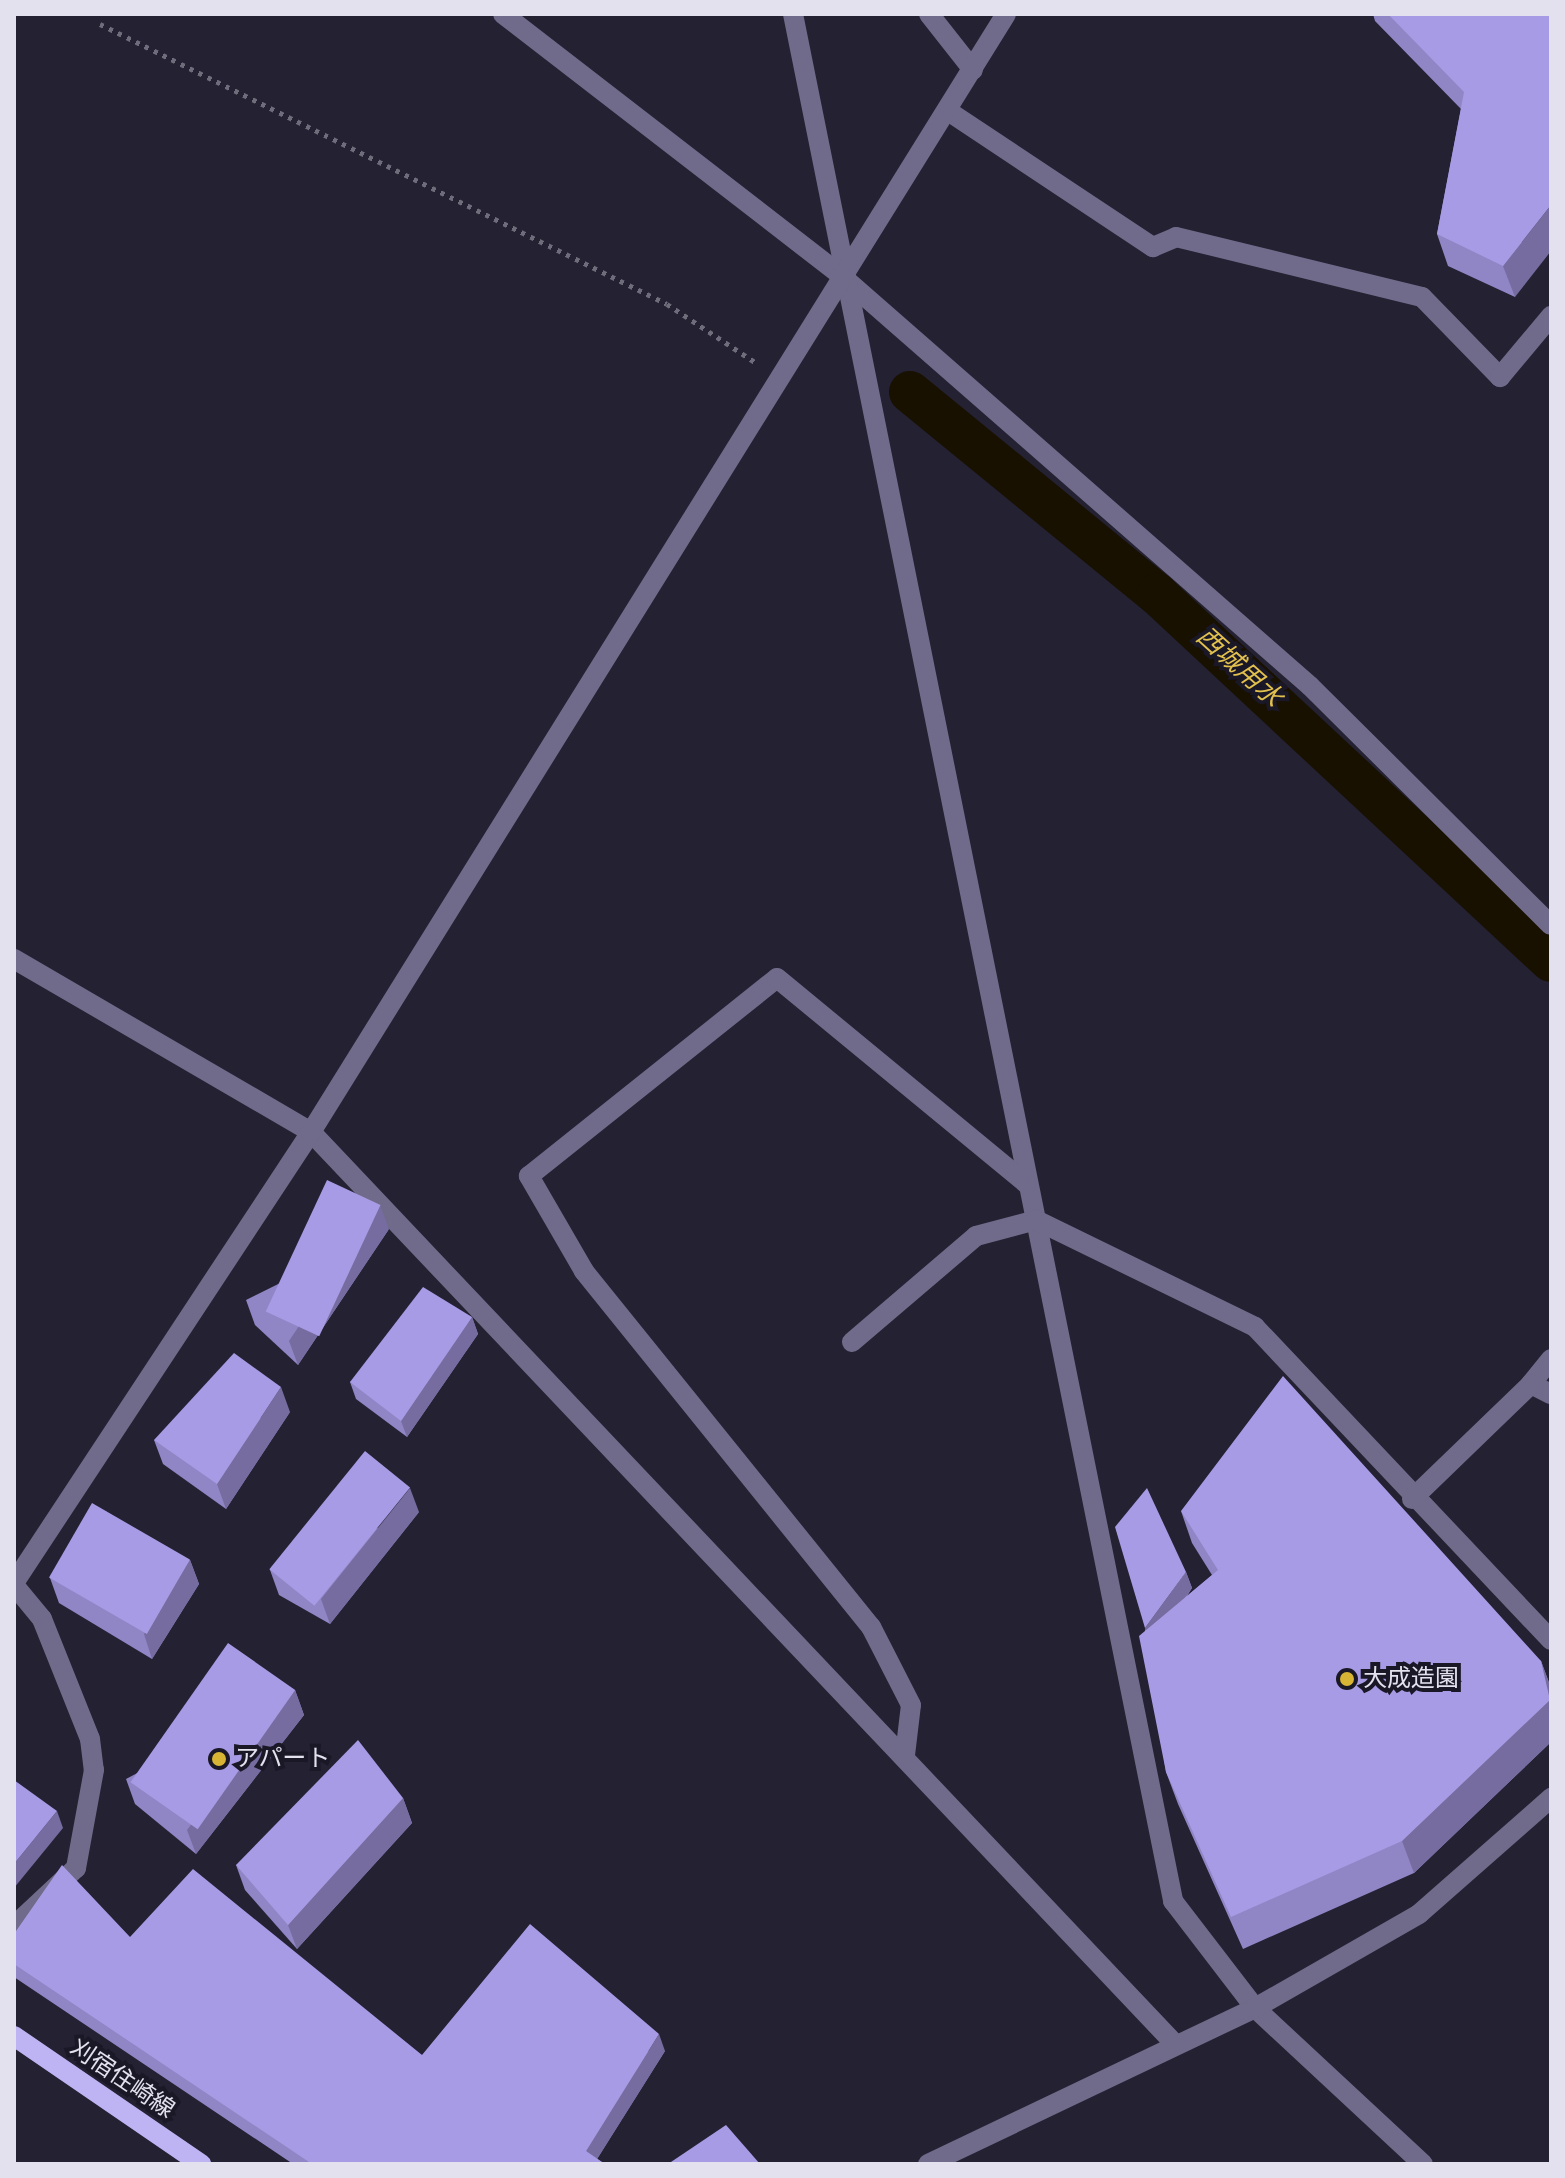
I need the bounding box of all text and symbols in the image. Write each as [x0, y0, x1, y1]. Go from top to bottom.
water label: 西城用水 [1190, 621, 1288, 713]
place label: 大成造園 [1363, 1665, 1459, 1693]
marker: 大成造園 [1338, 1670, 1356, 1688]
place label: アパート [235, 1745, 331, 1773]
marker: アパート [210, 1750, 228, 1768]
street label: 刈宿住崎線 [64, 2034, 180, 2124]

